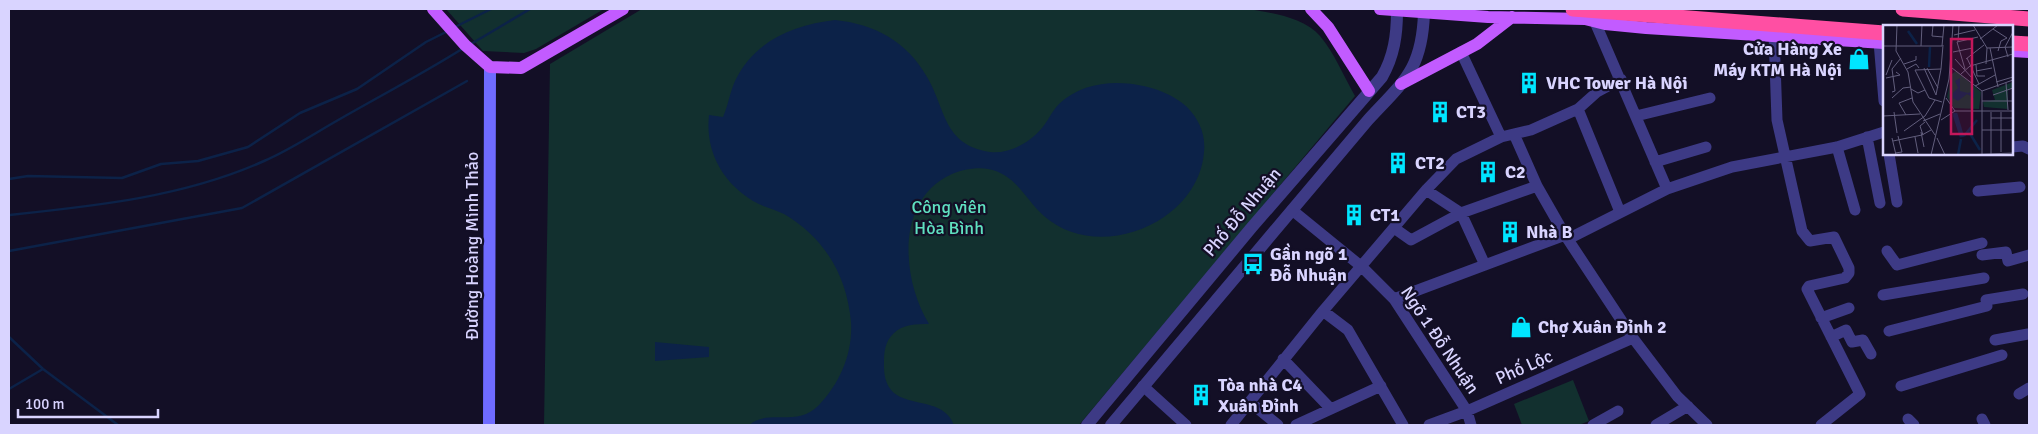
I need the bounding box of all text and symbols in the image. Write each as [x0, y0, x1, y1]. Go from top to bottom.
inset map [1883, 25, 2013, 155]
place label: Cửa Hàng Xe Máy KTM Hà Nội [1713, 38, 1842, 81]
shop icon: Cửa Hàng Xe Máy KTM Hà Nội [1846, 46, 1872, 72]
building icon: VHC Tower Hà Nội [1516, 70, 1542, 96]
place label: VHC Tower Hà Nội [1546, 72, 1688, 94]
building icon: CT3 [1427, 99, 1453, 125]
place label: CT3 [1456, 101, 1486, 123]
building icon: CT2 [1385, 150, 1411, 176]
street label: Đường Hoàng Minh Thảo [461, 152, 483, 340]
place label: CT2 [1415, 152, 1445, 174]
building icon: C2 [1475, 159, 1501, 185]
place label: C2 [1505, 161, 1526, 183]
street label: Phố Đỗ Nhuận [1198, 163, 1286, 261]
park label: Công viên Hòa Bình [911, 196, 987, 239]
building icon: CT1 [1341, 202, 1367, 228]
place label: CT1 [1370, 204, 1400, 226]
building icon: Nhà B [1497, 219, 1523, 245]
place label: Nhà B [1526, 221, 1573, 243]
place label: Gần ngõ 1 Đỗ Nhuận [1270, 243, 1348, 286]
bus stop icon: Gần ngõ 1 Đỗ Nhuận [1240, 251, 1266, 277]
street label: Ngõ 1 Đỗ Nhuận [1396, 282, 1484, 398]
shop icon: Chợ Xuân Đỉnh 2 [1508, 314, 1534, 340]
place label: Chợ Xuân Đỉnh 2 [1538, 316, 1667, 338]
street label: Phố Lộc [1492, 345, 1556, 389]
place label: Tòa nhà C4 Xuân Đỉnh [1218, 374, 1303, 417]
building icon: Tòa nhà C4 Xuân Đỉnh [1188, 382, 1214, 408]
scale bar [18, 386, 158, 418]
text: 100 m [25, 395, 65, 413]

